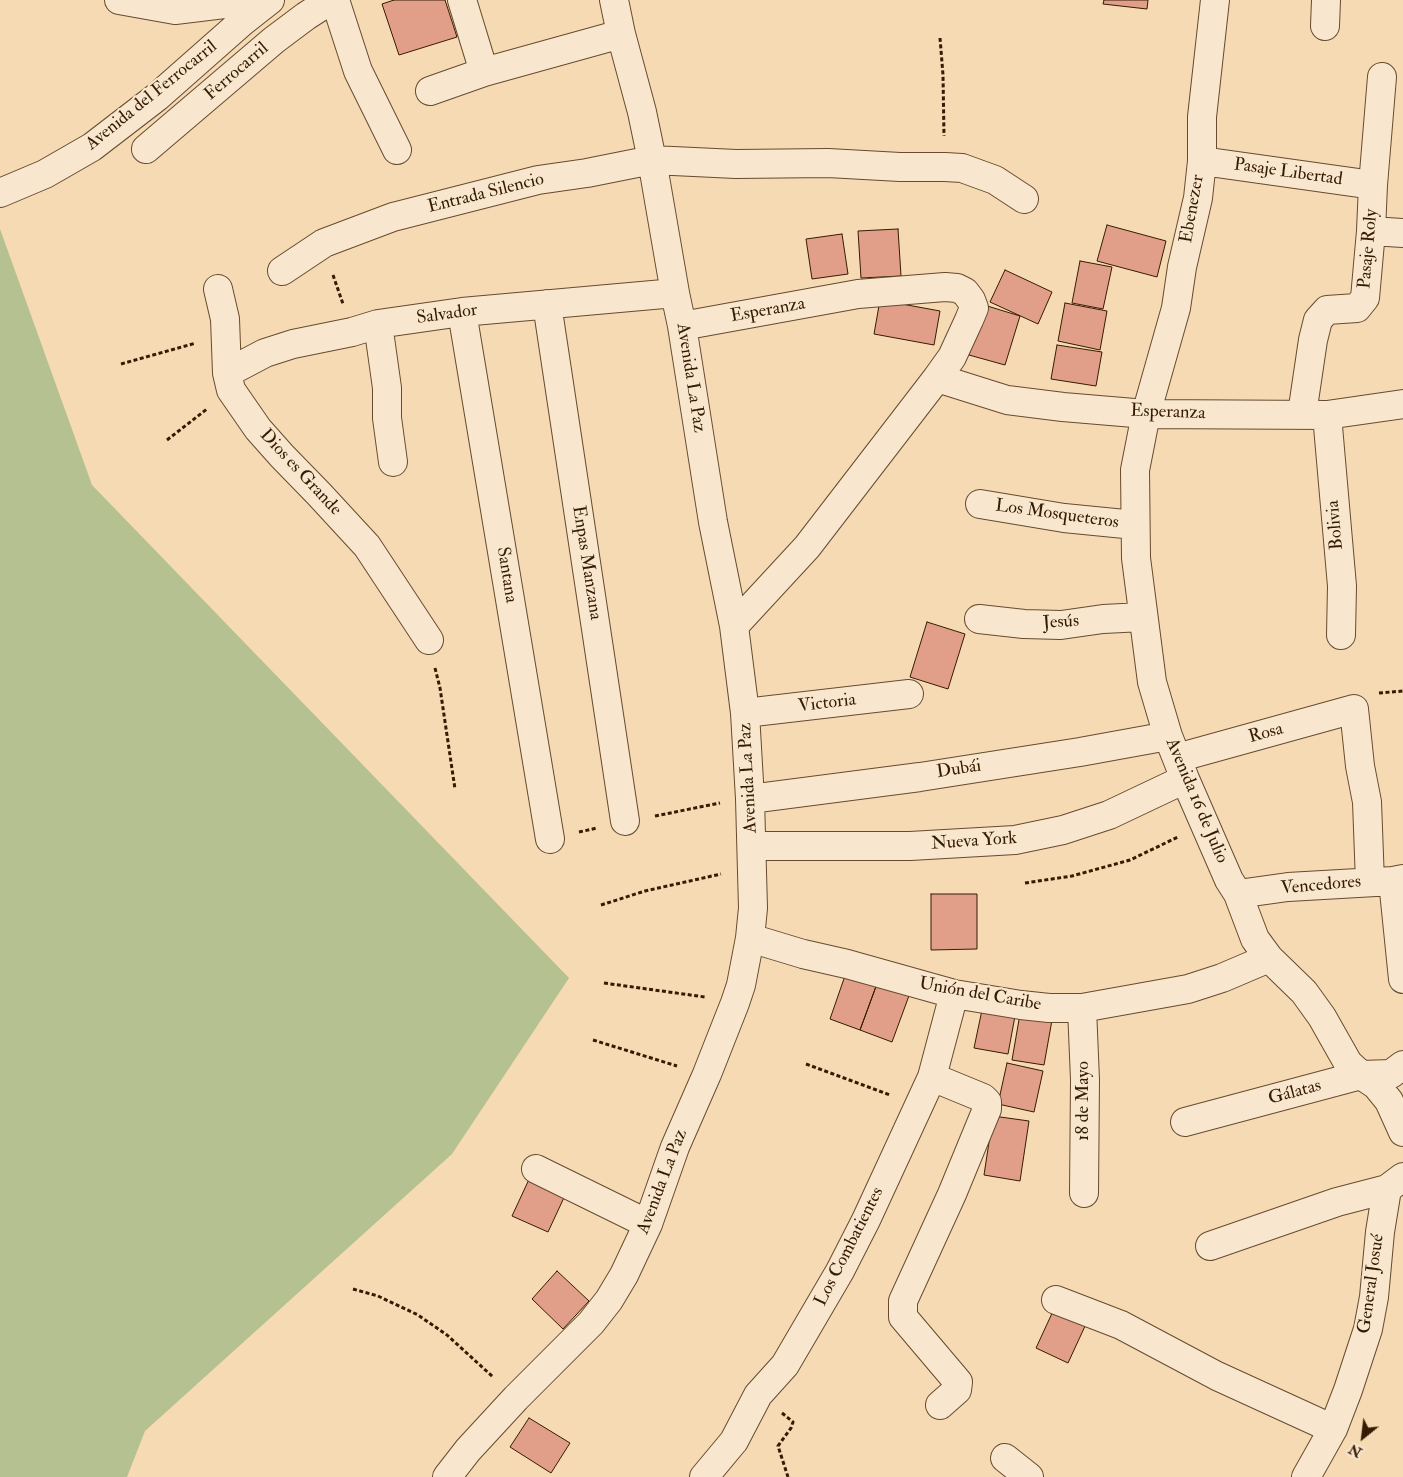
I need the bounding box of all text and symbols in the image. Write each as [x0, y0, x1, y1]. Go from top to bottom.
street label: Avenida del Ferrocarril [82, 36, 222, 156]
street label: Ferrocarril [201, 38, 273, 106]
street label: Pasaje Libertad [1232, 155, 1344, 191]
street label: Entrada Silencio [426, 169, 546, 219]
street label: Ebenezer [1176, 173, 1210, 245]
street label: Pasaje Roly [1355, 208, 1383, 290]
street label: Esperanza [729, 294, 807, 328]
street label: Salvador [415, 300, 479, 330]
street label: Avenida La Paz [671, 322, 709, 434]
street label: Esperanza [1130, 401, 1206, 425]
street label: Dios es Grande [254, 425, 346, 521]
street label: Los Mosqueteros [994, 496, 1120, 534]
street label: Bolivia [1323, 499, 1349, 551]
street label: Enpas Manzana [566, 504, 606, 622]
street label: Santana [491, 545, 521, 605]
street label: Jesús [1042, 611, 1080, 635]
street label: Victoria [797, 690, 857, 718]
street label: Rosa [1246, 719, 1286, 749]
street label: Avenida La Paz [735, 722, 763, 834]
street label: Avenida 16 de Julio [1160, 735, 1232, 867]
street label: Dubái [935, 756, 983, 784]
street label: Nueva York [930, 828, 1018, 856]
street label: Vencedores [1280, 872, 1362, 900]
street label: Unión del Caribe [917, 974, 1043, 1016]
street label: 18 de Mayo [1073, 1061, 1095, 1141]
street label: Gálatas [1266, 1076, 1324, 1110]
street label: Avenida La Paz [633, 1127, 693, 1237]
street label: Los Combatientes [811, 1184, 889, 1310]
street label: General Josué [1354, 1233, 1390, 1335]
north arrow [1338, 1412, 1388, 1462]
text: N [1346, 1440, 1365, 1461]

